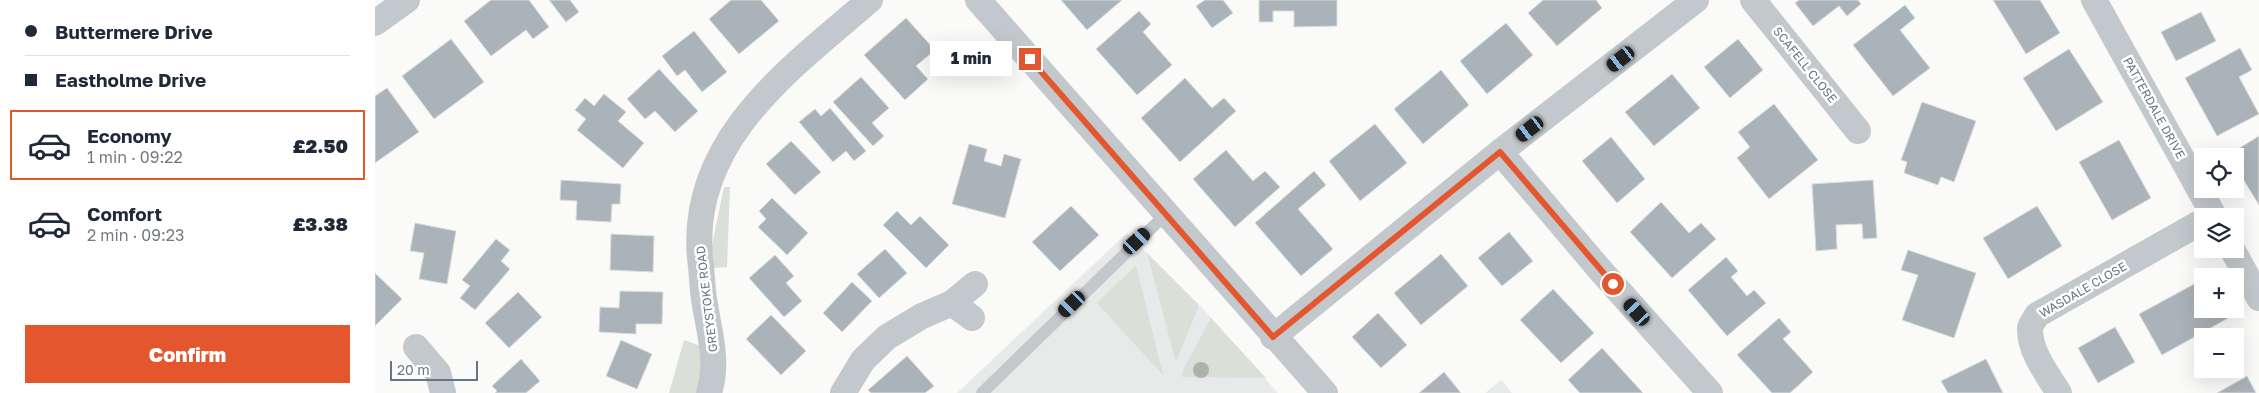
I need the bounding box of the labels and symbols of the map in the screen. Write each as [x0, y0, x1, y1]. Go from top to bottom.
street label: SCAFELL CLOSE [1770, 24, 1841, 106]
callout: 1 min [930, 42, 1013, 76]
car [1604, 44, 1637, 74]
route end [1019, 48, 1041, 70]
street label: PATTERDALE DRIVE [2120, 54, 2189, 161]
car [1513, 114, 1546, 144]
car [1120, 225, 1153, 257]
street label: GREYSTOKE ROAD [693, 245, 720, 353]
street label: WASDALE CLOSE [2036, 259, 2129, 321]
route start [1602, 273, 1624, 295]
car [1056, 288, 1088, 320]
car [1621, 296, 1652, 328]
scale bar [390, 358, 477, 381]

